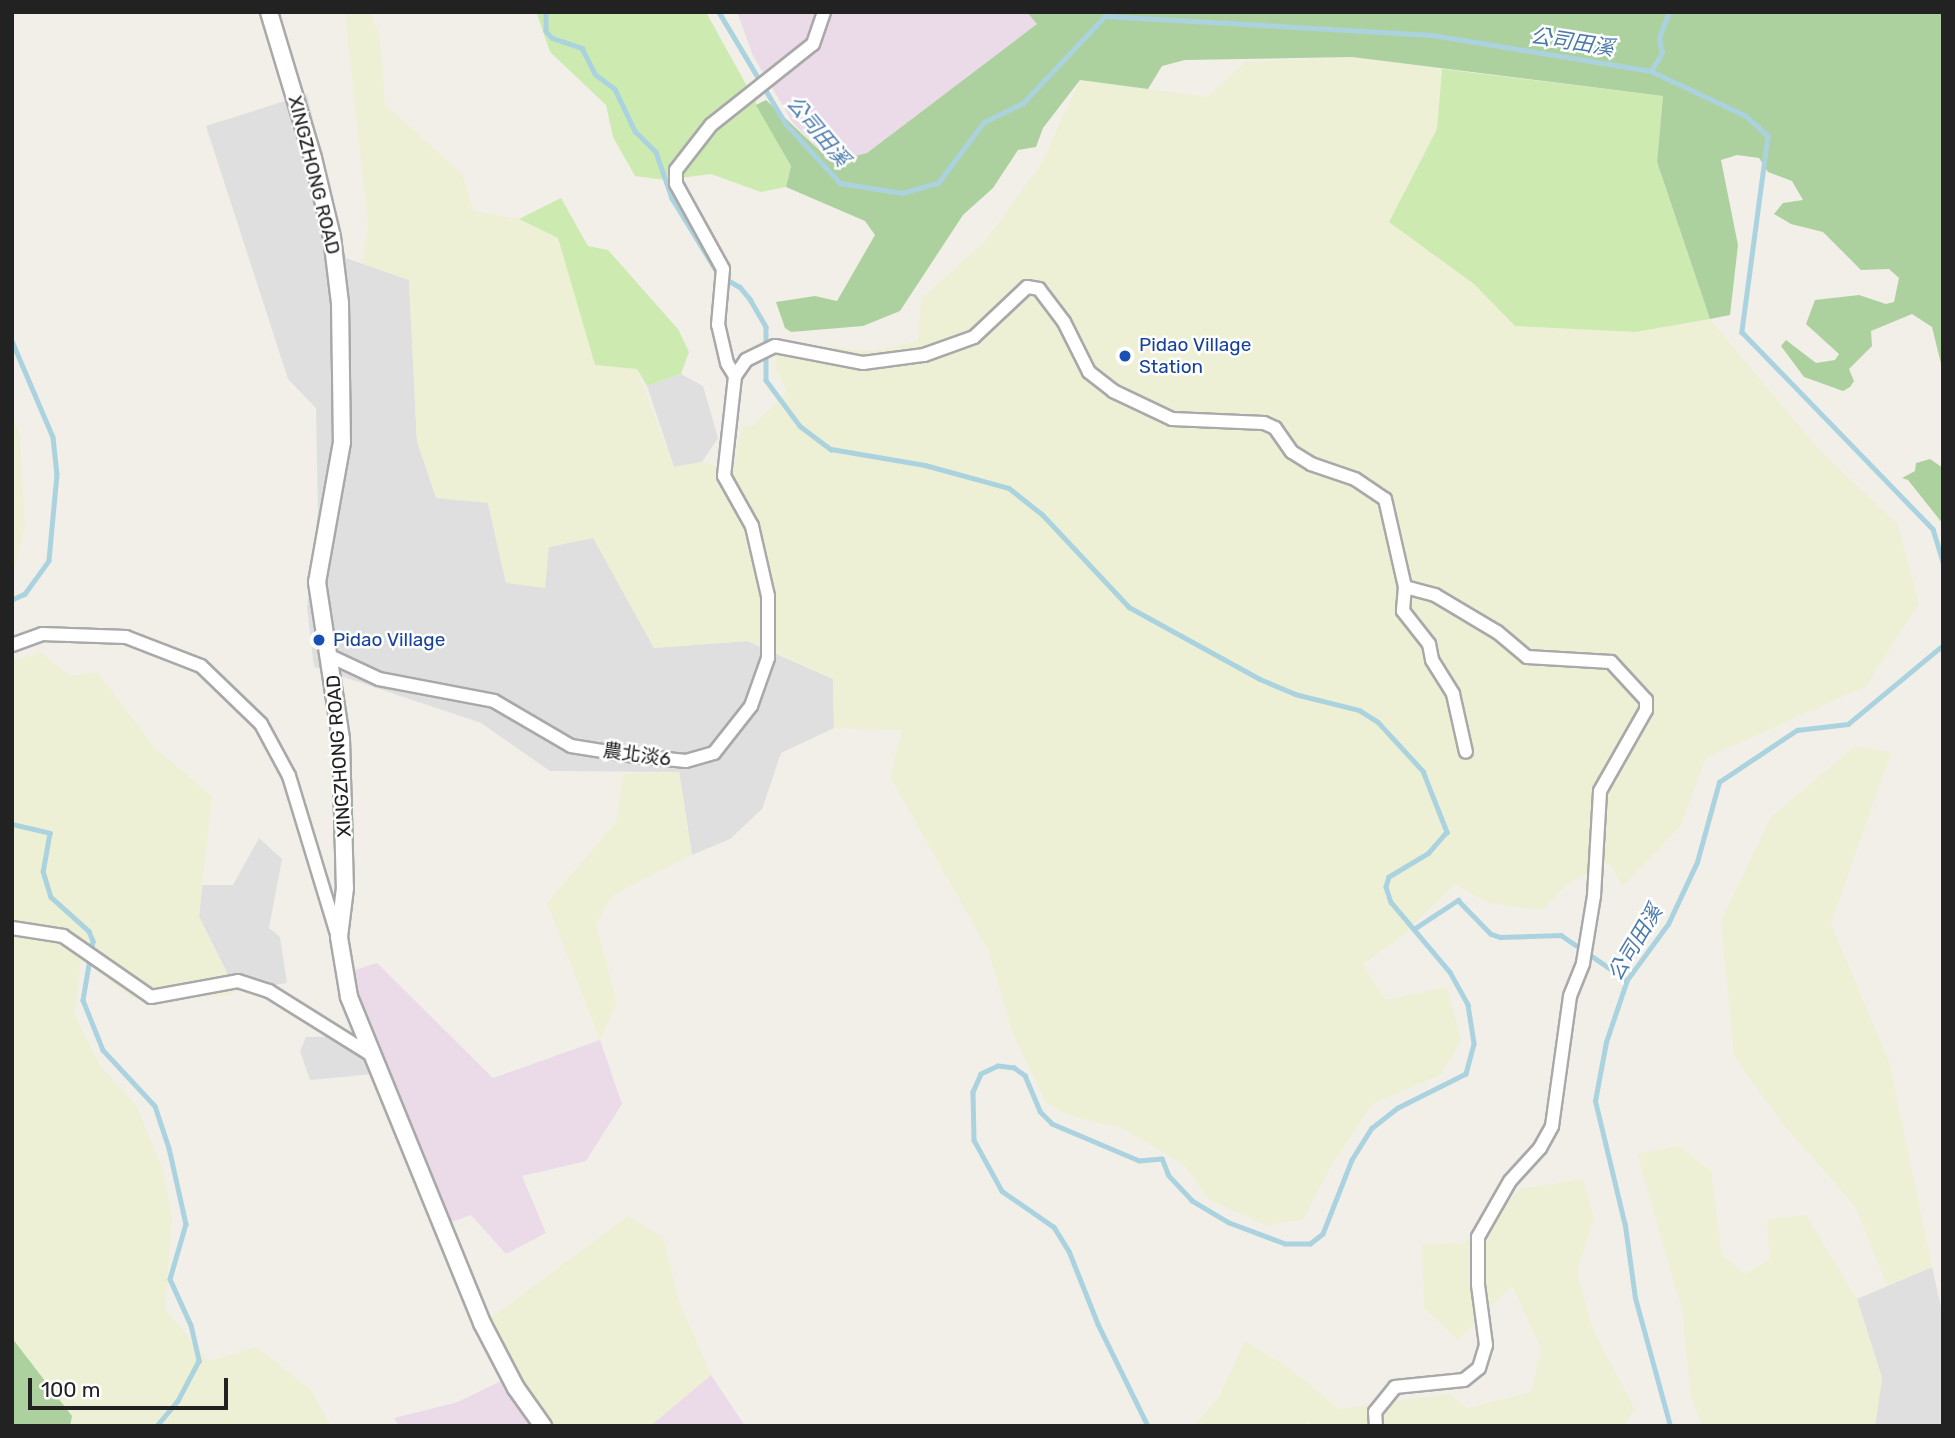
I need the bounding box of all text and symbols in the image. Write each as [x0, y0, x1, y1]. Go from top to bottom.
water label: 公司田溪 [1529, 23, 1615, 61]
water label: 公司田溪 [781, 91, 855, 171]
street label: XINGZHONG ROAD [283, 93, 345, 257]
place label: Pidao Village Station [1139, 334, 1252, 378]
marker: Pidao Village Station [1117, 348, 1133, 364]
place label: Pidao Village [333, 629, 446, 651]
marker: Pidao Village [311, 632, 327, 648]
street label: XINGZHONG ROAD [322, 674, 356, 838]
street label: 農北淡6 [602, 739, 672, 771]
water label: 公司田溪 [1603, 901, 1667, 985]
scale bar [32, 1364, 231, 1408]
text: 100 m [41, 1377, 100, 1402]

